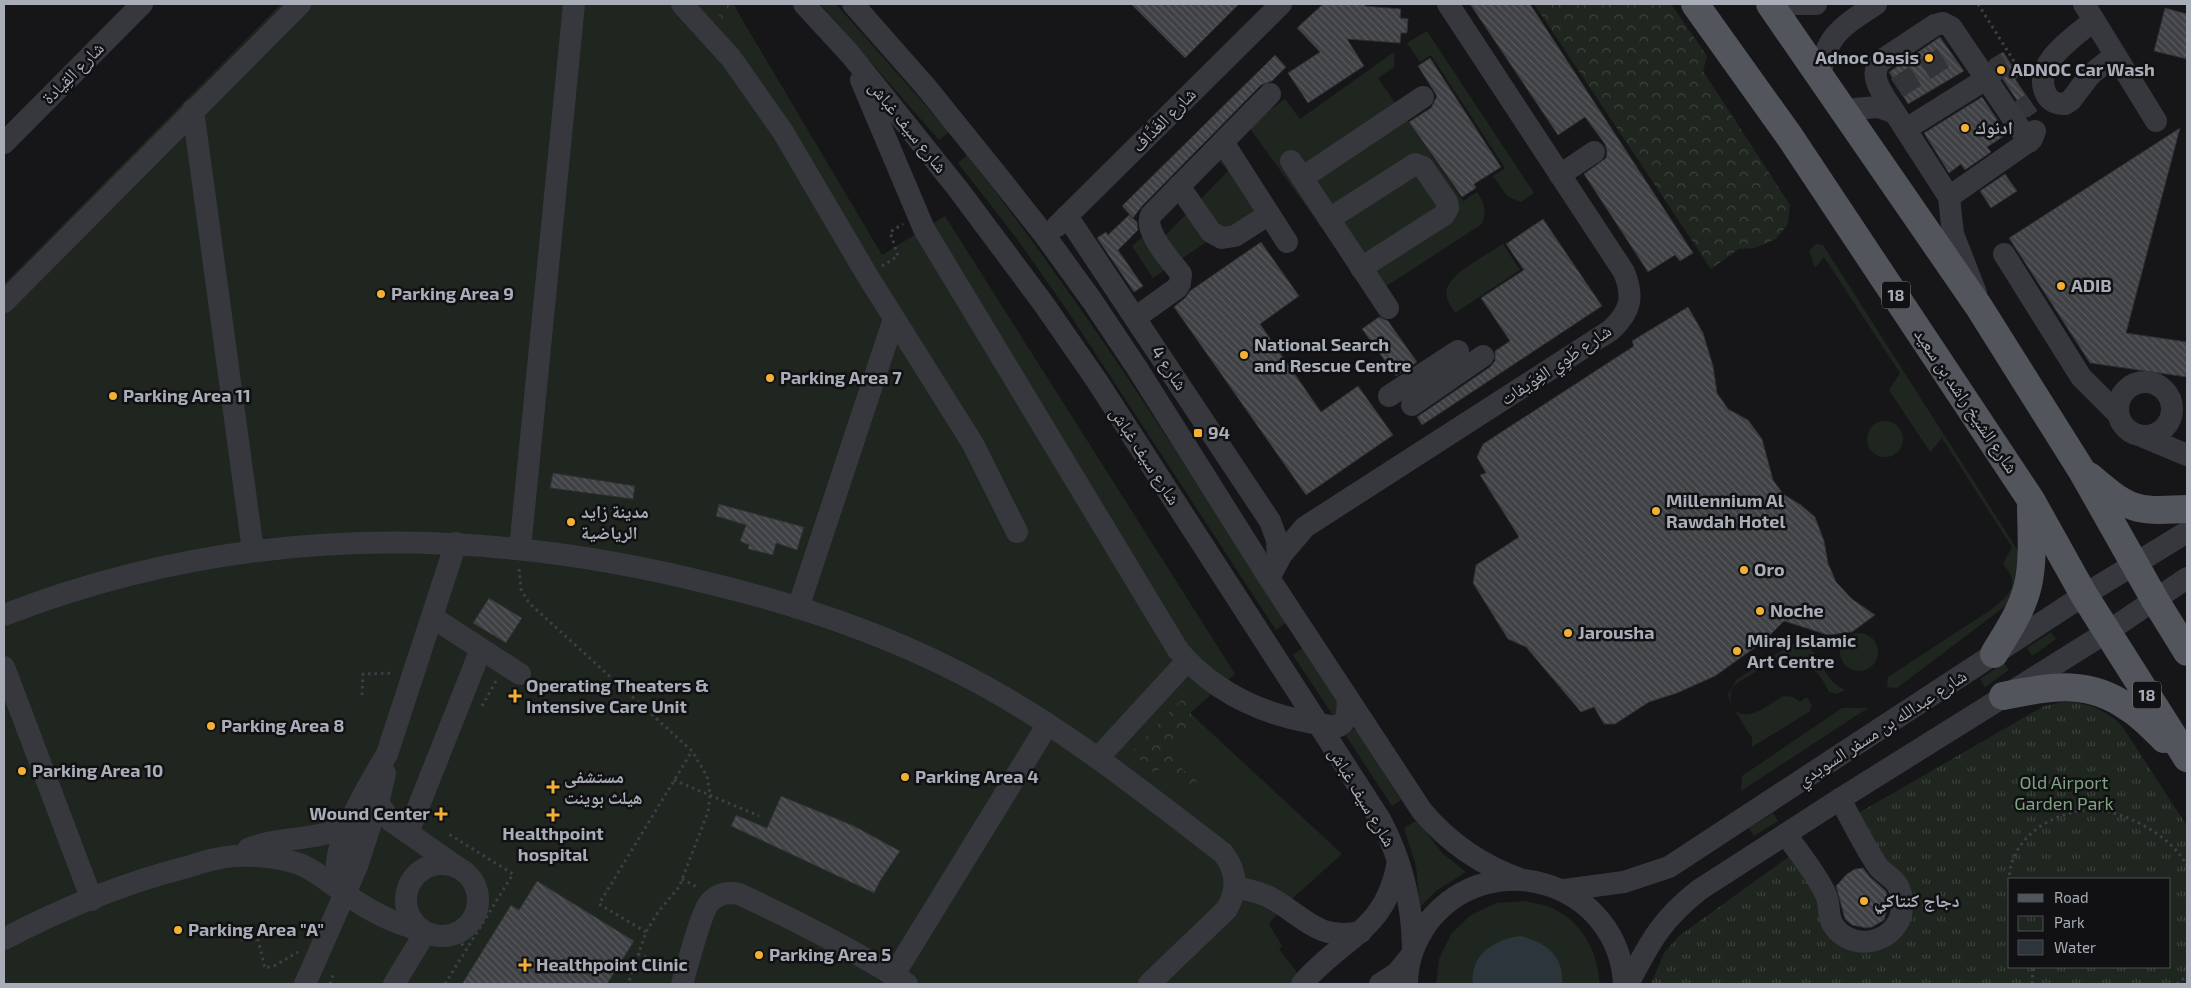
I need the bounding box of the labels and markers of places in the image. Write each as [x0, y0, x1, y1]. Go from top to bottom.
place label: Adnoc Oasis [1815, 46, 1919, 68]
marker: Adnoc Oasis [1923, 52, 1935, 64]
place label: ADNOC Car Wash [2011, 58, 2155, 80]
marker: ADNOC Car Wash [1995, 64, 2007, 76]
place label: ادنوك [1975, 116, 2013, 138]
marker: ادنوك [1959, 122, 1971, 134]
place label: ADIB [2071, 274, 2112, 296]
marker: ADIB [2055, 280, 2067, 292]
place label: Parking Area 9 [391, 282, 514, 304]
marker: Parking Area 9 [375, 288, 387, 300]
place label: National Search and Rescue Centre [1254, 333, 1411, 376]
marker: National Search and Rescue Centre [1238, 349, 1250, 361]
place label: Parking Area 7 [780, 366, 902, 388]
marker: Parking Area 7 [764, 372, 776, 384]
place label: Parking Area 11 [123, 384, 251, 406]
marker: Parking Area 11 [107, 390, 119, 402]
place label: 94 [1208, 421, 1230, 443]
marker: 94 [1192, 427, 1204, 439]
place label: Millennium Al Rawdah Hotel [1666, 489, 1785, 532]
place label: مدينة زايد الرياضية [581, 500, 649, 543]
marker: Millennium Al Rawdah Hotel [1650, 505, 1662, 517]
marker: مدينة زايد الرياضية [565, 516, 577, 528]
place label: Oro [1754, 558, 1785, 580]
marker: Oro [1738, 564, 1750, 576]
place label: Noche [1770, 599, 1824, 621]
marker: Noche [1754, 605, 1766, 617]
place label: Jarousha [1578, 621, 1654, 643]
marker: Jarousha [1562, 627, 1574, 639]
place label: Miraj Islamic Art Centre [1747, 629, 1856, 672]
marker: Miraj Islamic Art Centre [1731, 645, 1743, 657]
place label: Operating Theaters & Intensive Care Unit [526, 674, 709, 717]
marker: Operating Theaters & Intensive Care Unit [508, 689, 522, 703]
place label: Parking Area 8 [221, 714, 345, 736]
marker: Parking Area 8 [205, 720, 217, 732]
place label: Parking Area 10 [32, 759, 163, 781]
marker: Parking Area 10 [16, 765, 28, 777]
place label: مستشفى هيلث بوينت [564, 765, 643, 809]
place label: Parking Area 4 [915, 765, 1039, 787]
marker: Parking Area 4 [899, 771, 911, 783]
marker: مستشفى هيلث بوينت [546, 780, 560, 794]
place label: Wound Center [309, 802, 430, 824]
marker: Wound Center [434, 807, 448, 821]
marker: Healthpoint hospital [547, 809, 559, 821]
place label: Healthpoint hospital [502, 822, 604, 865]
place label: دجاج كنتاكي [1874, 889, 1960, 915]
marker: دجاج كنتاكي [1858, 895, 1870, 907]
place label: Parking Area "A" [188, 918, 324, 940]
marker: Parking Area "A" [172, 924, 184, 936]
place label: Parking Area 5 [769, 943, 891, 965]
marker: Parking Area 5 [753, 949, 765, 961]
place label: Healthpoint Clinic [536, 953, 688, 975]
marker: Healthpoint Clinic [518, 958, 532, 972]

